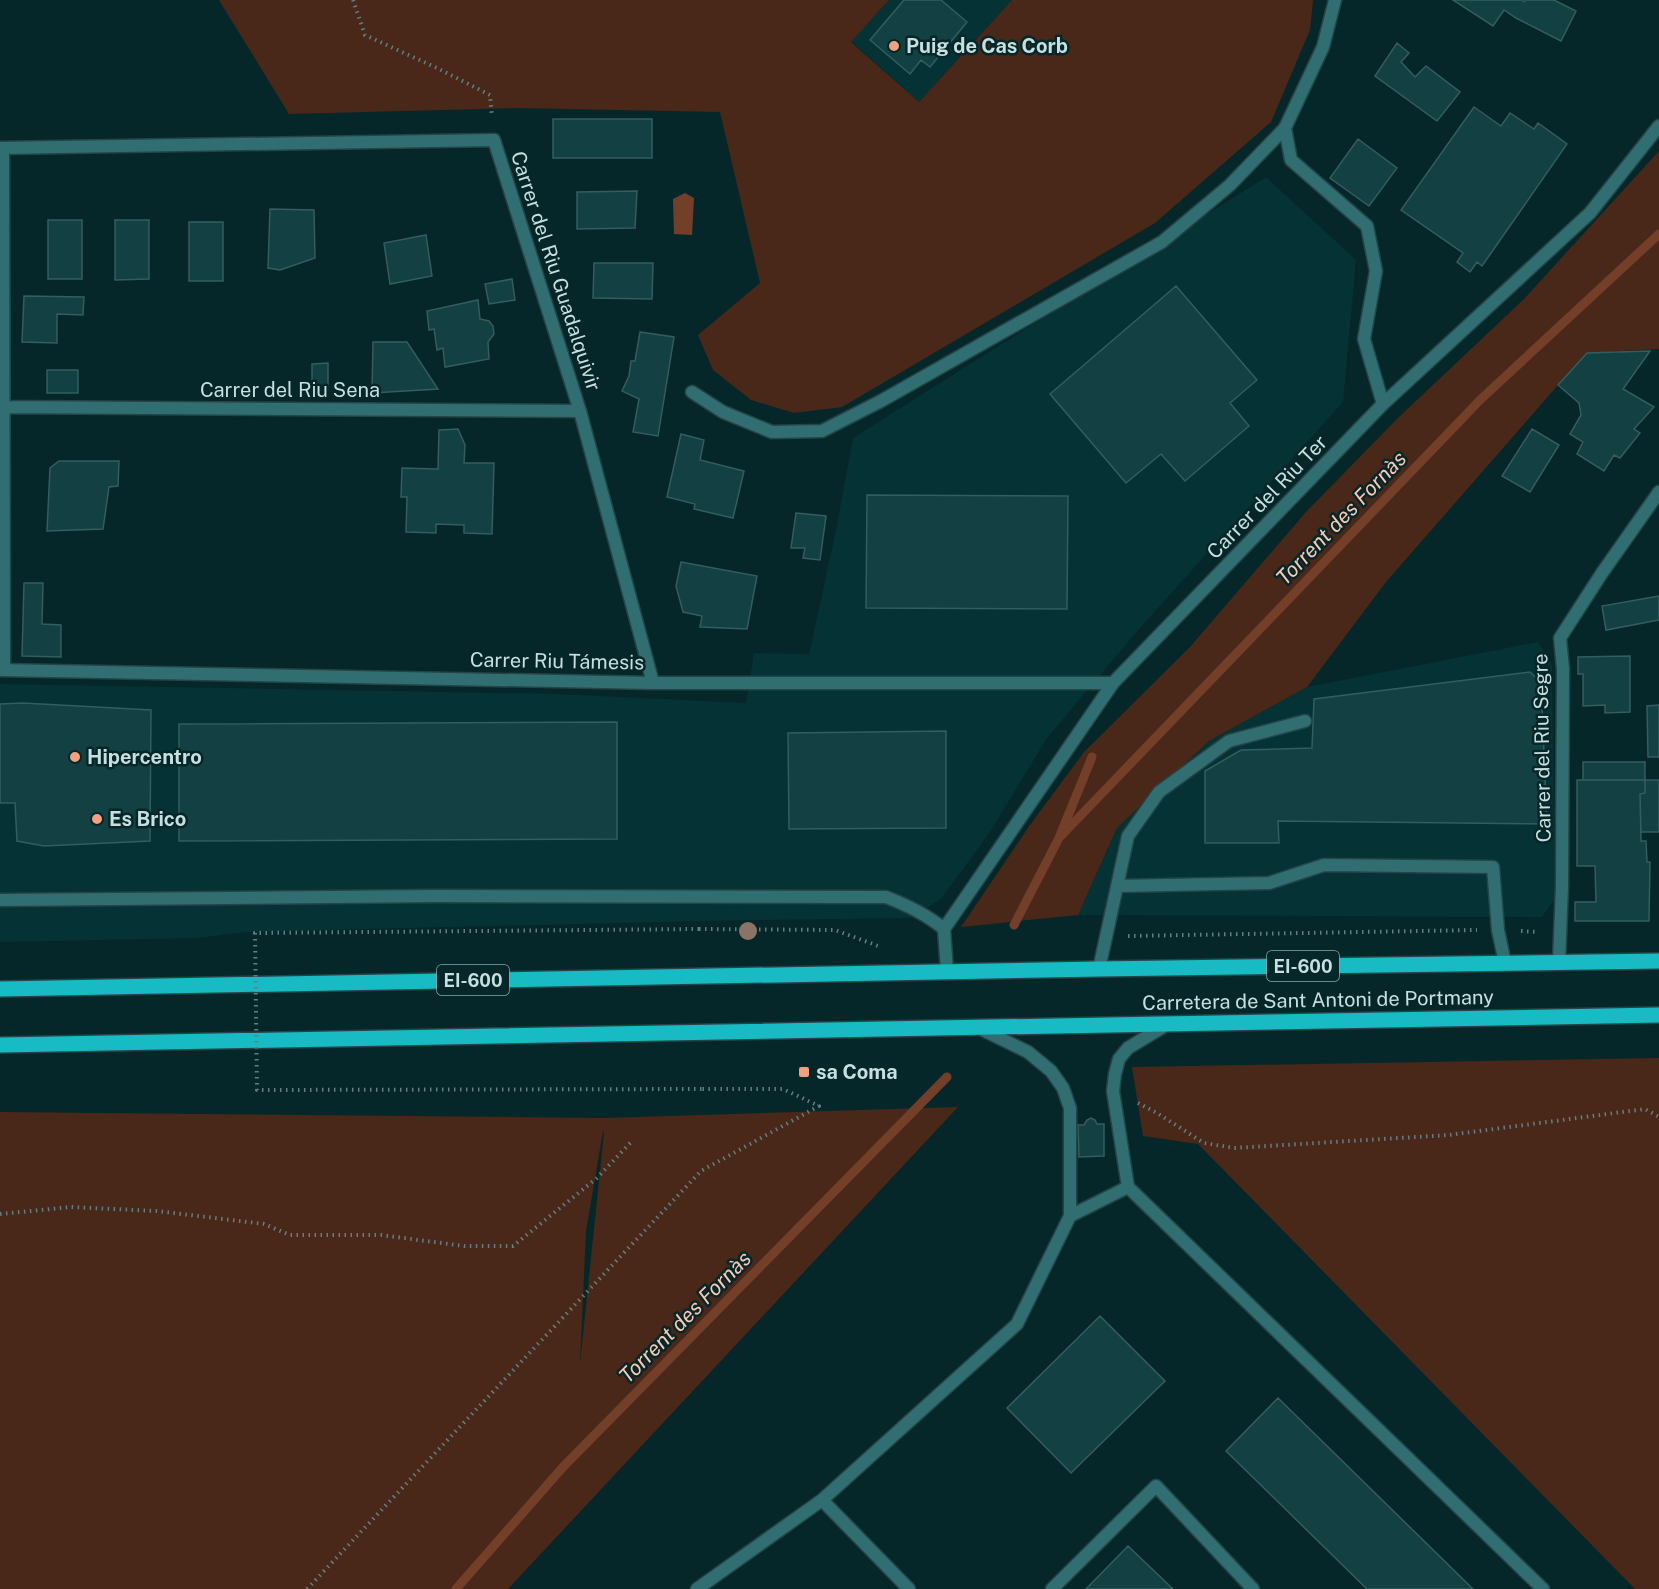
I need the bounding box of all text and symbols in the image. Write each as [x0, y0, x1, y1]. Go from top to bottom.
place label: Puig de Cas Corb [906, 34, 1068, 58]
marker: Puig de Cas Corb [887, 39, 901, 53]
street label: Carrer del Riu Guadalquivir [506, 148, 606, 394]
street label: Carrer del Riu Sena [200, 378, 380, 402]
street label: Carrer del Riu Ter [1202, 430, 1332, 564]
water label: Torrent des Fornàs [1271, 446, 1411, 590]
street label: Carrer Riu Támesis [470, 647, 644, 675]
street label: Carrer del Riu Segre [1528, 653, 1556, 843]
place label: Hipercentro [87, 745, 202, 769]
marker: Hipercentro [68, 750, 82, 764]
place label: Es Brico [109, 807, 186, 831]
marker: Es Brico [90, 812, 104, 826]
road number: EI-600 [1267, 951, 1339, 981]
road number: EI-600 [437, 965, 509, 995]
street label: Carretera de Sant Antoni de Portmany [1142, 985, 1494, 1015]
place label: sa Coma [816, 1060, 898, 1084]
marker: sa Coma [797, 1065, 811, 1079]
water label: Torrent des Fornàs [614, 1246, 756, 1388]

